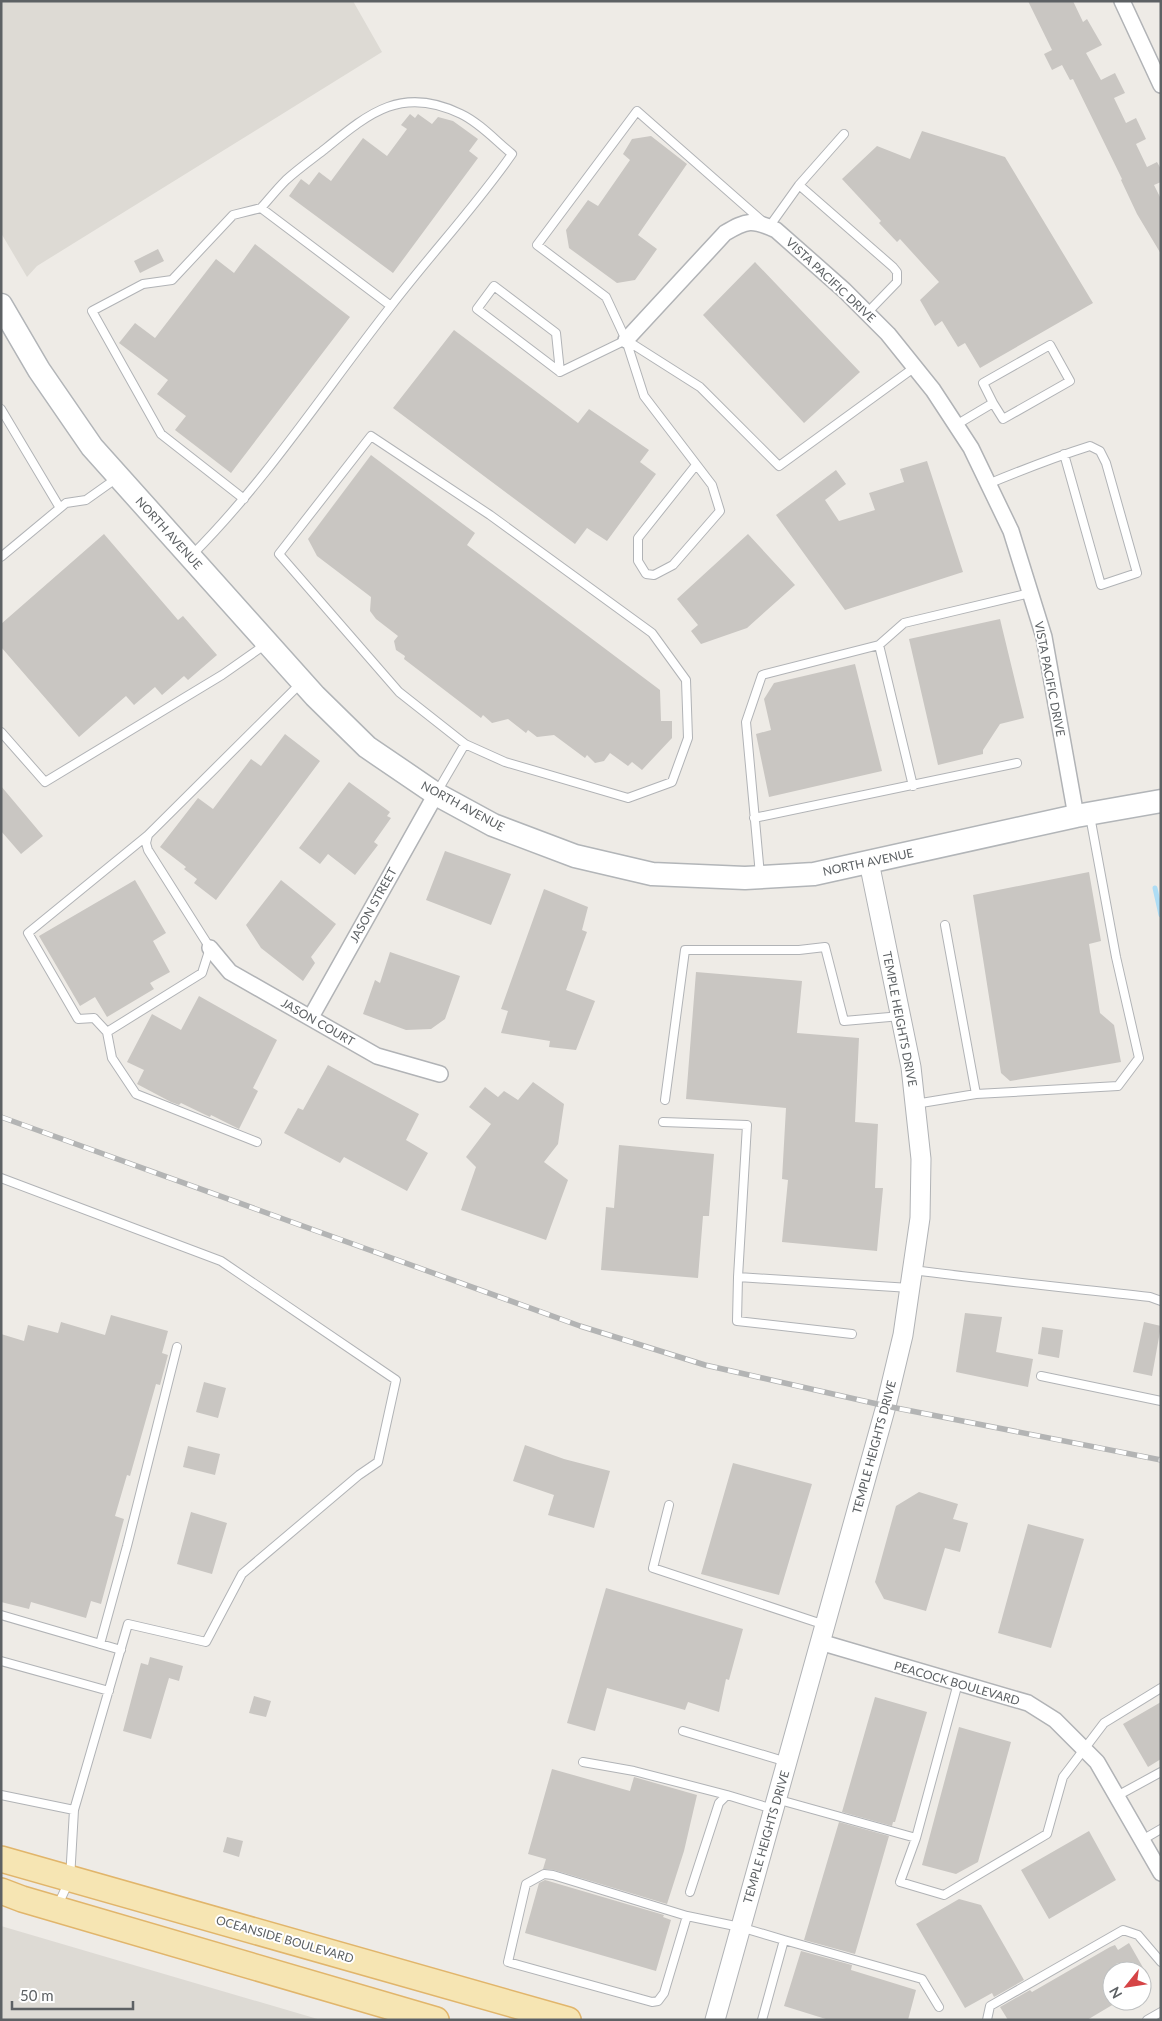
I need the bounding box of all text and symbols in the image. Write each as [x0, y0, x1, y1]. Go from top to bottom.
street label: VISTA PACIFIC DRIVE [783, 235, 879, 325]
street label: NORTH AVENUE [133, 494, 206, 572]
street label: VISTA PACIFIC DRIVE [1031, 620, 1069, 738]
street label: NORTH AVENUE [419, 778, 507, 834]
street label: NORTH AVENUE [821, 845, 915, 879]
street label: JASON STREET [346, 865, 400, 945]
street label: TEMPLE HEIGHTS DRIVE [880, 950, 921, 1088]
street label: JASON COURT [279, 995, 357, 1049]
street label: TEMPLE HEIGHTS DRIVE [849, 1379, 899, 1515]
street label: PEACOCK BOULEVARD [892, 1658, 1022, 1708]
street label: TEMPLE HEIGHTS DRIVE [740, 1769, 792, 1905]
street label: OCEANSIDE BOULEVARD [215, 1912, 355, 1966]
north arrow [1102, 1961, 1152, 2011]
scale bar [12, 1978, 134, 2010]
text: N [1105, 1984, 1125, 2002]
text: 50 m [20, 1986, 54, 2004]

